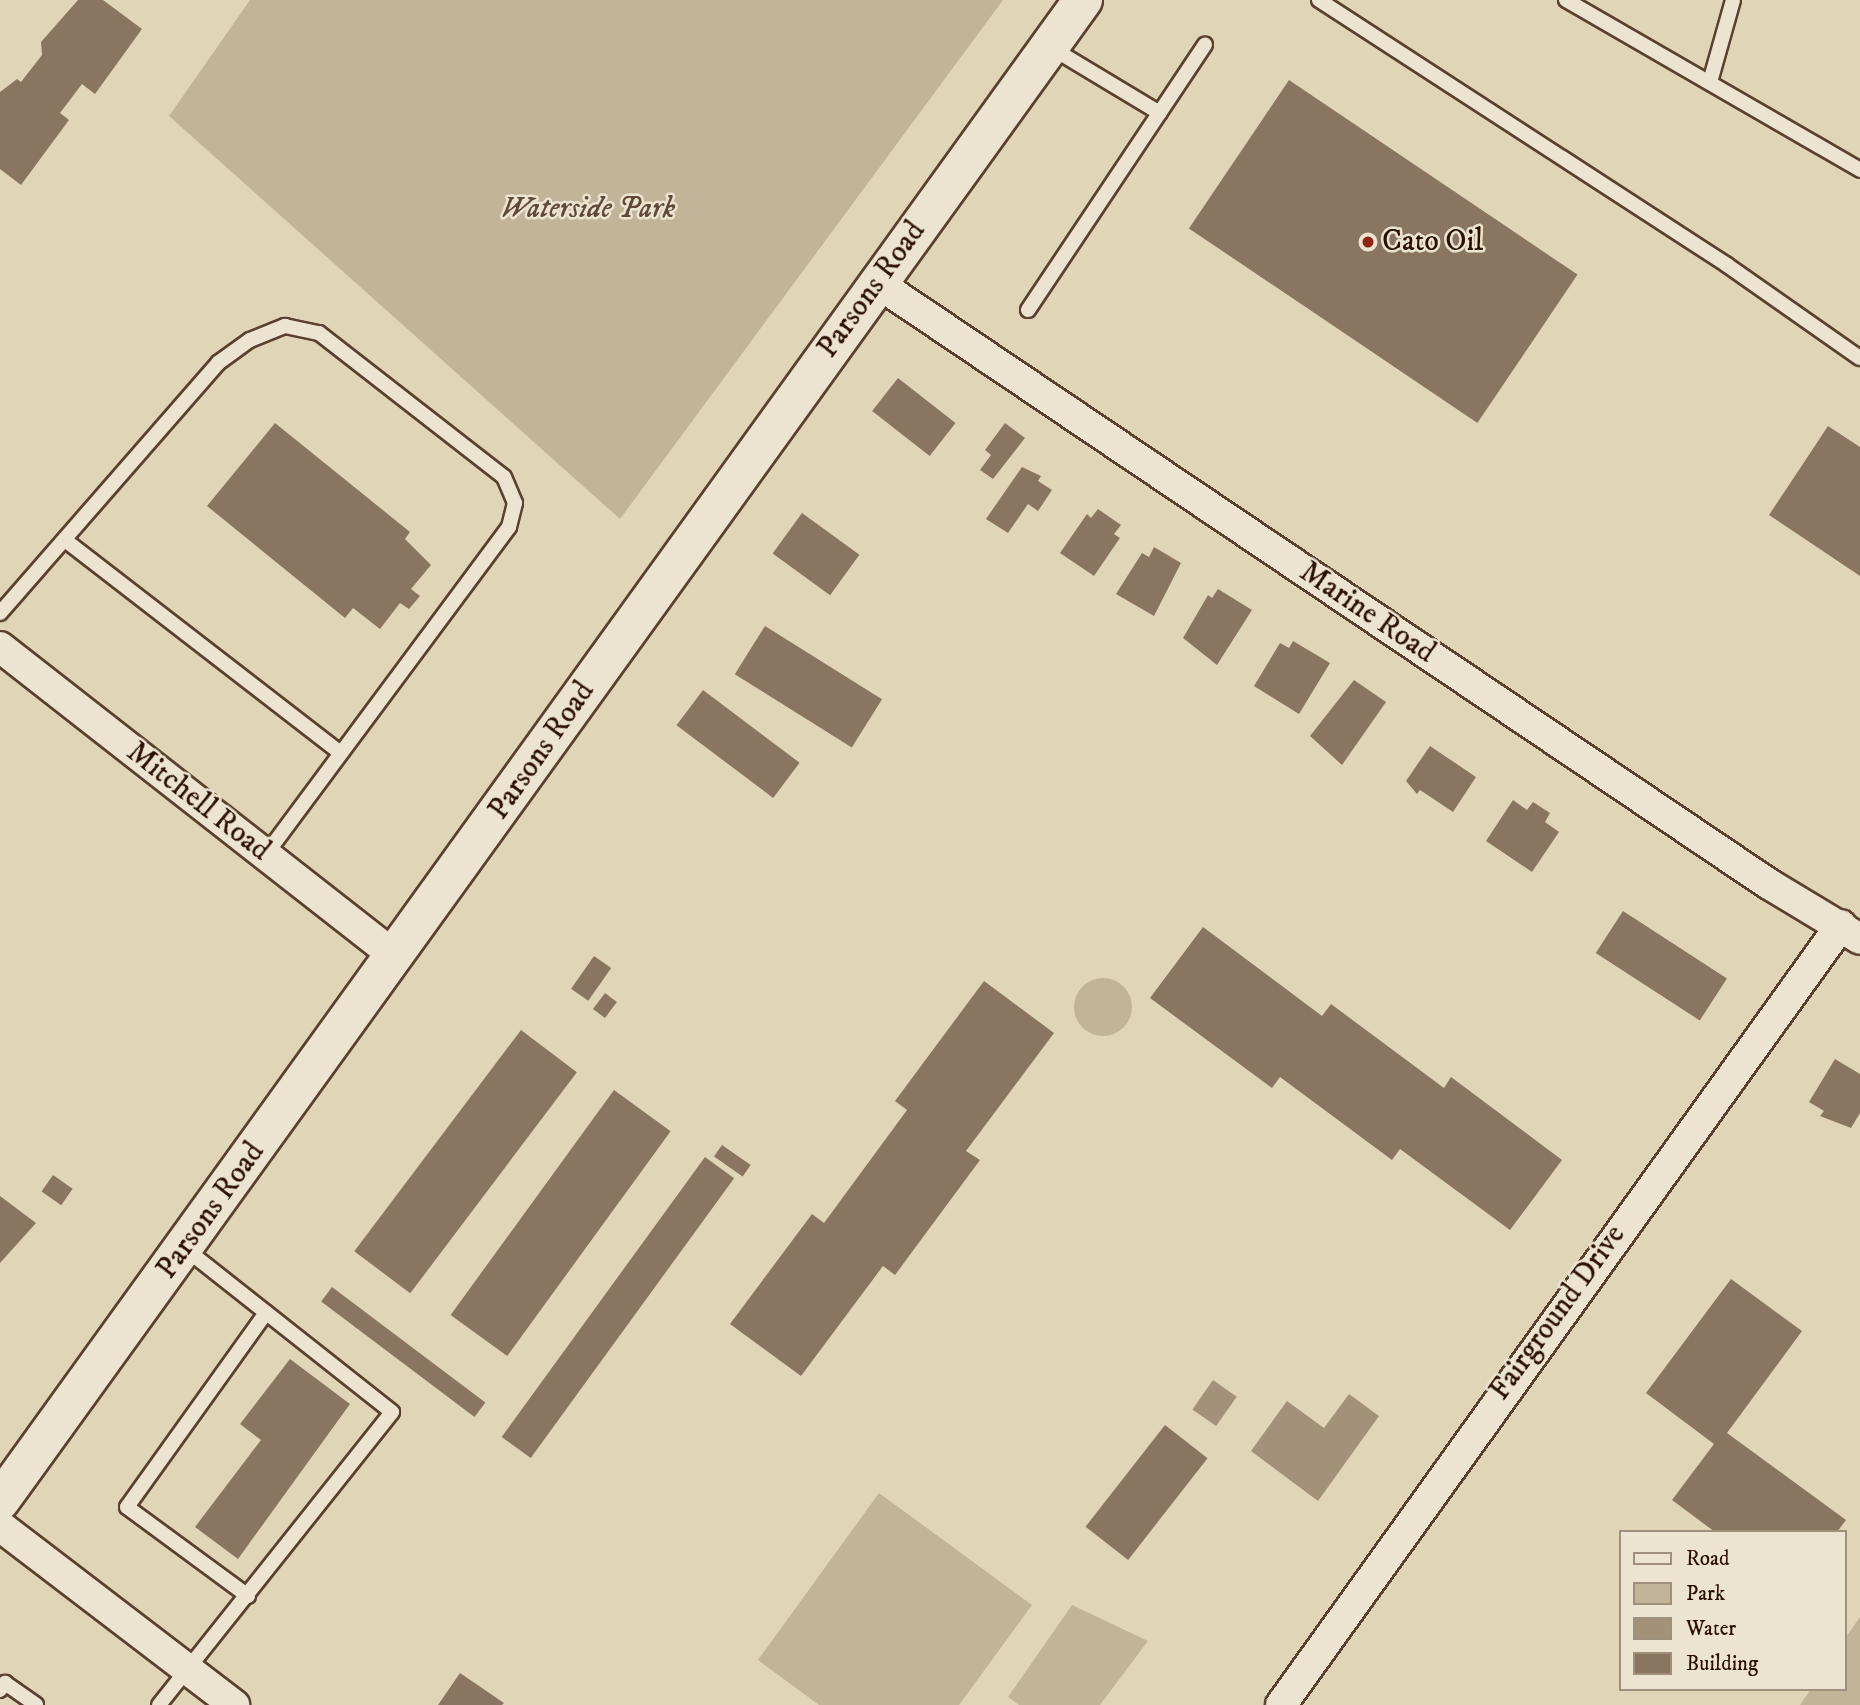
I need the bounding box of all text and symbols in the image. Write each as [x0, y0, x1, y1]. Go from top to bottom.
park label: Waterside Park [501, 191, 675, 227]
street label: Parsons Road [810, 215, 934, 365]
place label: Cato Oil [1382, 224, 1483, 260]
marker: Cato Oil [1360, 234, 1376, 250]
street label: Marine Road [1292, 555, 1442, 671]
street label: Parsons Road [481, 675, 603, 827]
street label: Mitchell Road [119, 735, 277, 869]
street label: Parsons Road [149, 1136, 273, 1286]
street label: Fairground Drive [1482, 1218, 1634, 1408]
legend [1618, 1530, 1846, 1691]
text: Road [1686, 1546, 1730, 1572]
text: Park [1686, 1581, 1725, 1607]
text: Water [1686, 1616, 1736, 1642]
text: Building [1686, 1651, 1758, 1677]

